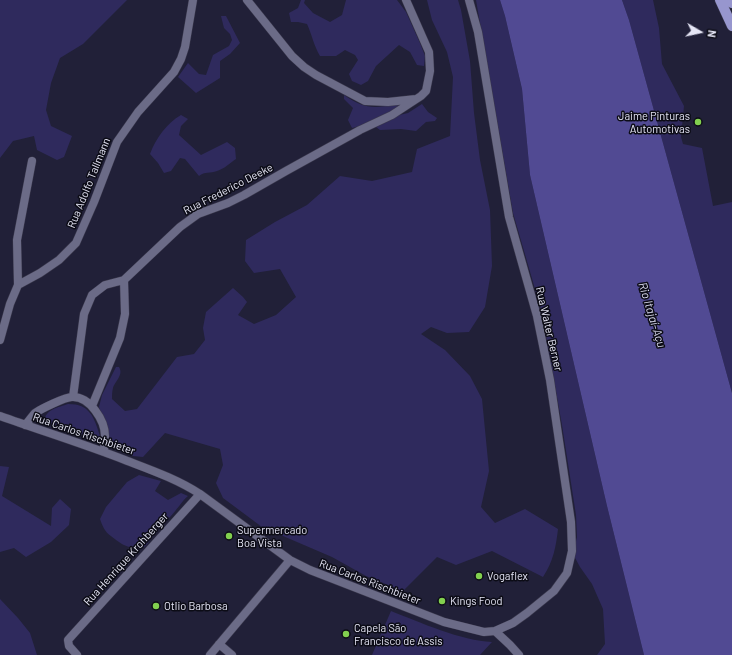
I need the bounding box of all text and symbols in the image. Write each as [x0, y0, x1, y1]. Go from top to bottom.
north arrow [680, 12, 720, 52]
text: N [705, 29, 719, 39]
place label: Jaime Pinturas Automotivas [618, 109, 690, 135]
marker: Jaime Pinturas Automotivas [693, 117, 703, 127]
street label: Rua Adolfo Tallmann [65, 136, 113, 230]
street label: Rua Frederico Deeke [181, 161, 275, 217]
water label: Rio Itajaí-Açu [635, 280, 669, 350]
street label: Rua Walter Berner [533, 286, 565, 372]
street label: Rua Carlos Rischbieter [31, 410, 137, 458]
street label: Rua Henrique Krohberger [81, 510, 171, 608]
place label: Supermercado Boa Vista [237, 523, 307, 549]
marker: Supermercado Boa Vista [224, 531, 234, 541]
street label: Rua Carlos Rischbieter [317, 557, 423, 607]
place label: Vogaflex [487, 569, 528, 583]
marker: Vogaflex [474, 571, 484, 581]
place label: Kings Food [450, 594, 503, 608]
marker: Kings Food [437, 596, 447, 606]
place label: Otlio Barbosa [164, 599, 228, 613]
marker: Otlio Barbosa [151, 601, 161, 611]
place label: Capela São Francisco de Assis [354, 621, 443, 647]
marker: Capela São Francisco de Assis [341, 629, 351, 639]

